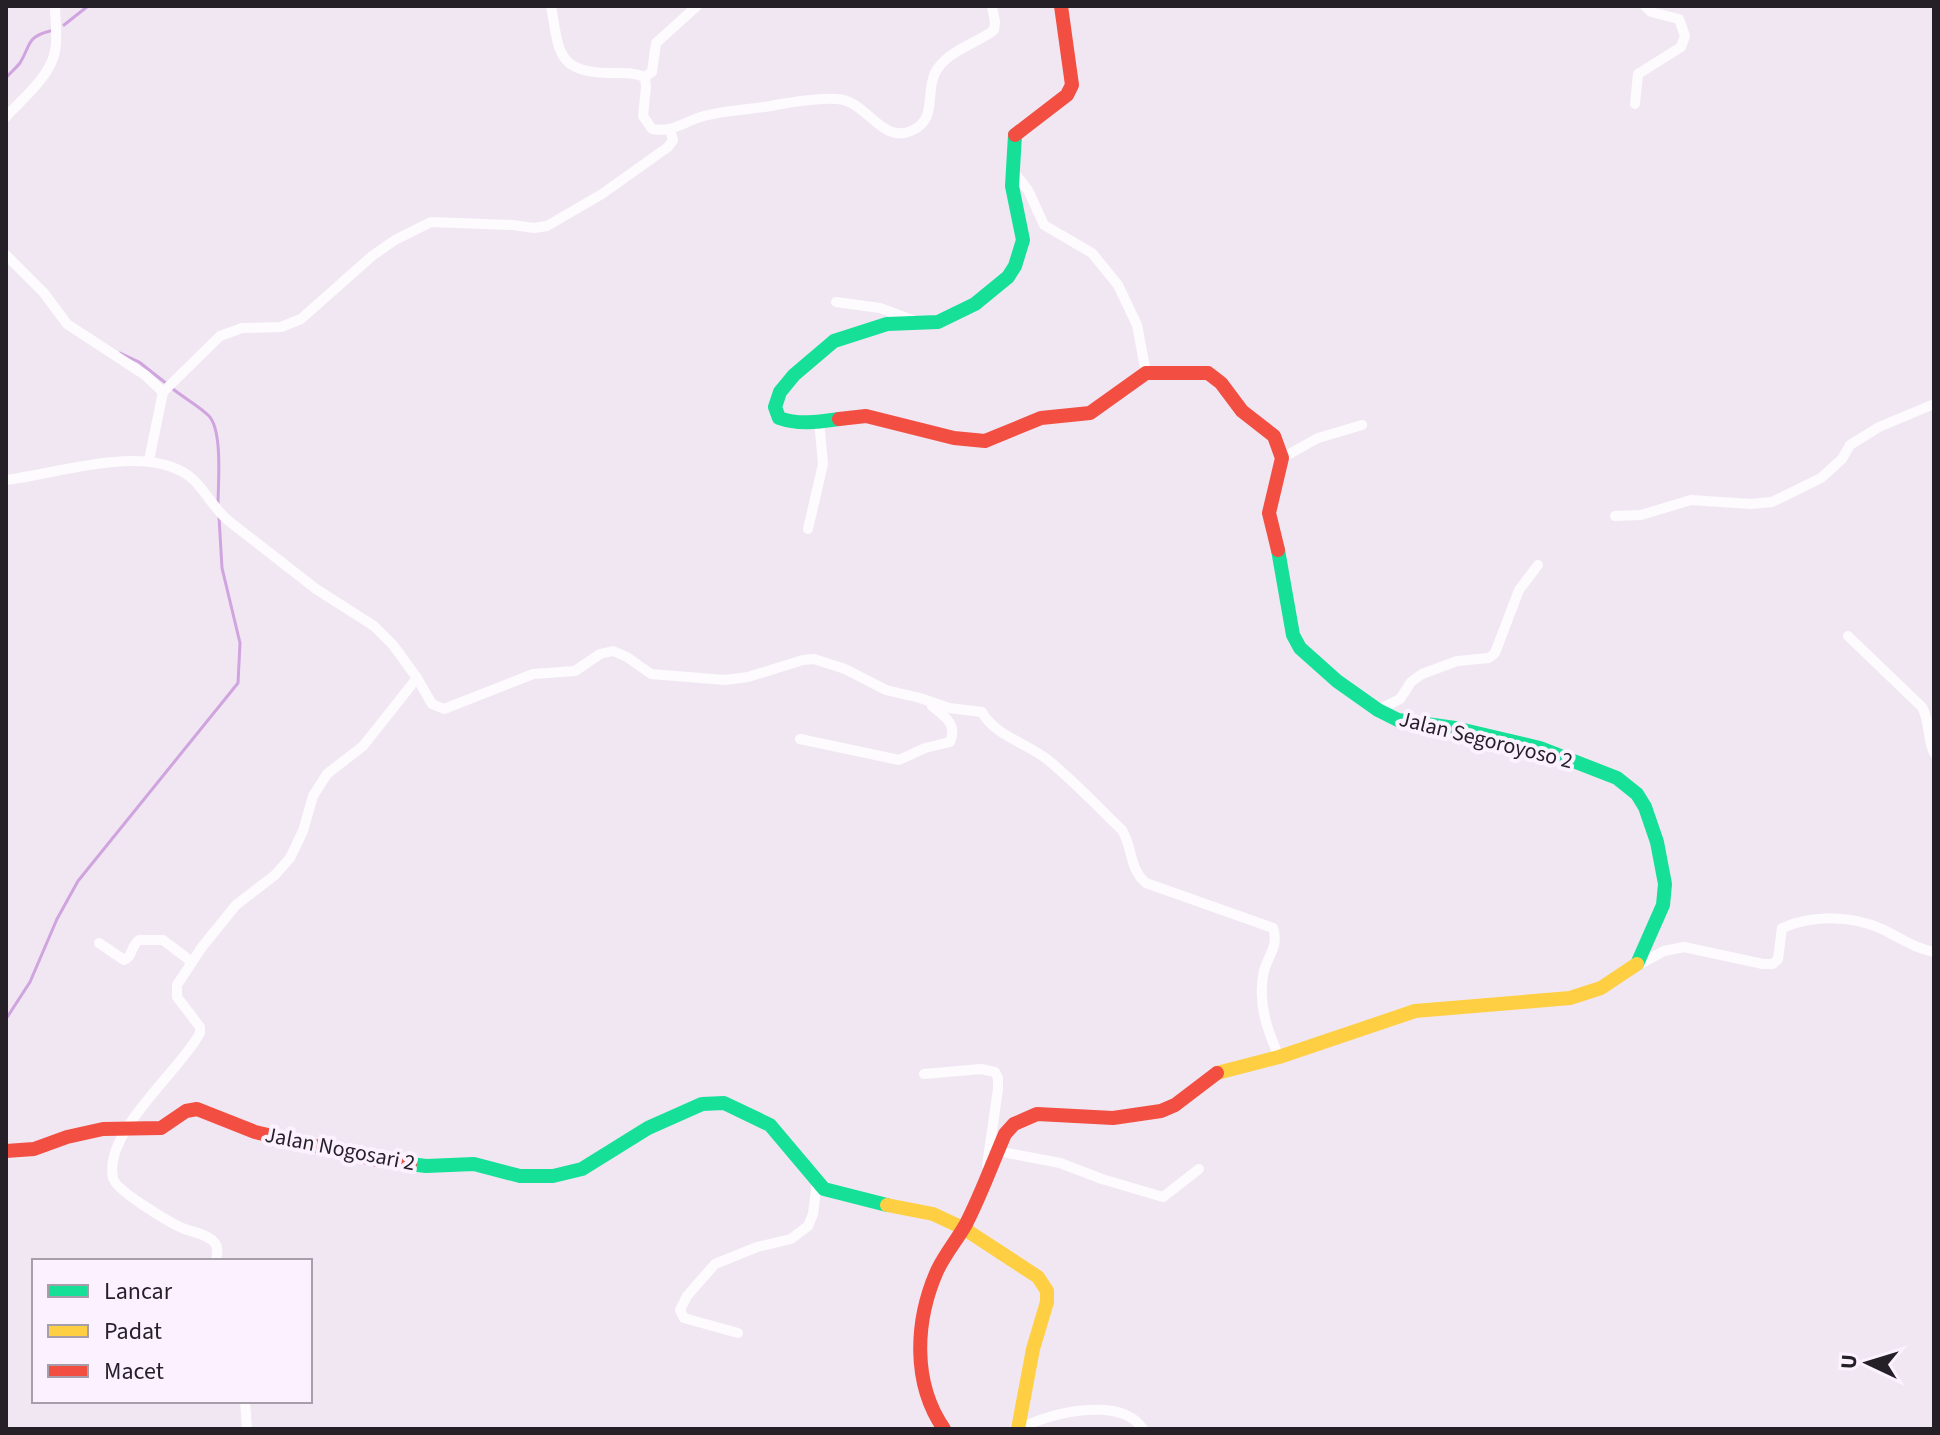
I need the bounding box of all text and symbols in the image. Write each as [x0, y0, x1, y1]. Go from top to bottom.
street label: Jalan Segoroyoso 2 [1396, 703, 1576, 777]
street label: Jalan Nogosari 2 [262, 1119, 418, 1179]
legend [32, 1259, 312, 1403]
text: Lancar [104, 1274, 173, 1309]
text: Padat [104, 1314, 162, 1349]
north arrow [1828, 1323, 1908, 1403]
text: U [1833, 1353, 1866, 1370]
text: Macet [104, 1354, 164, 1389]

